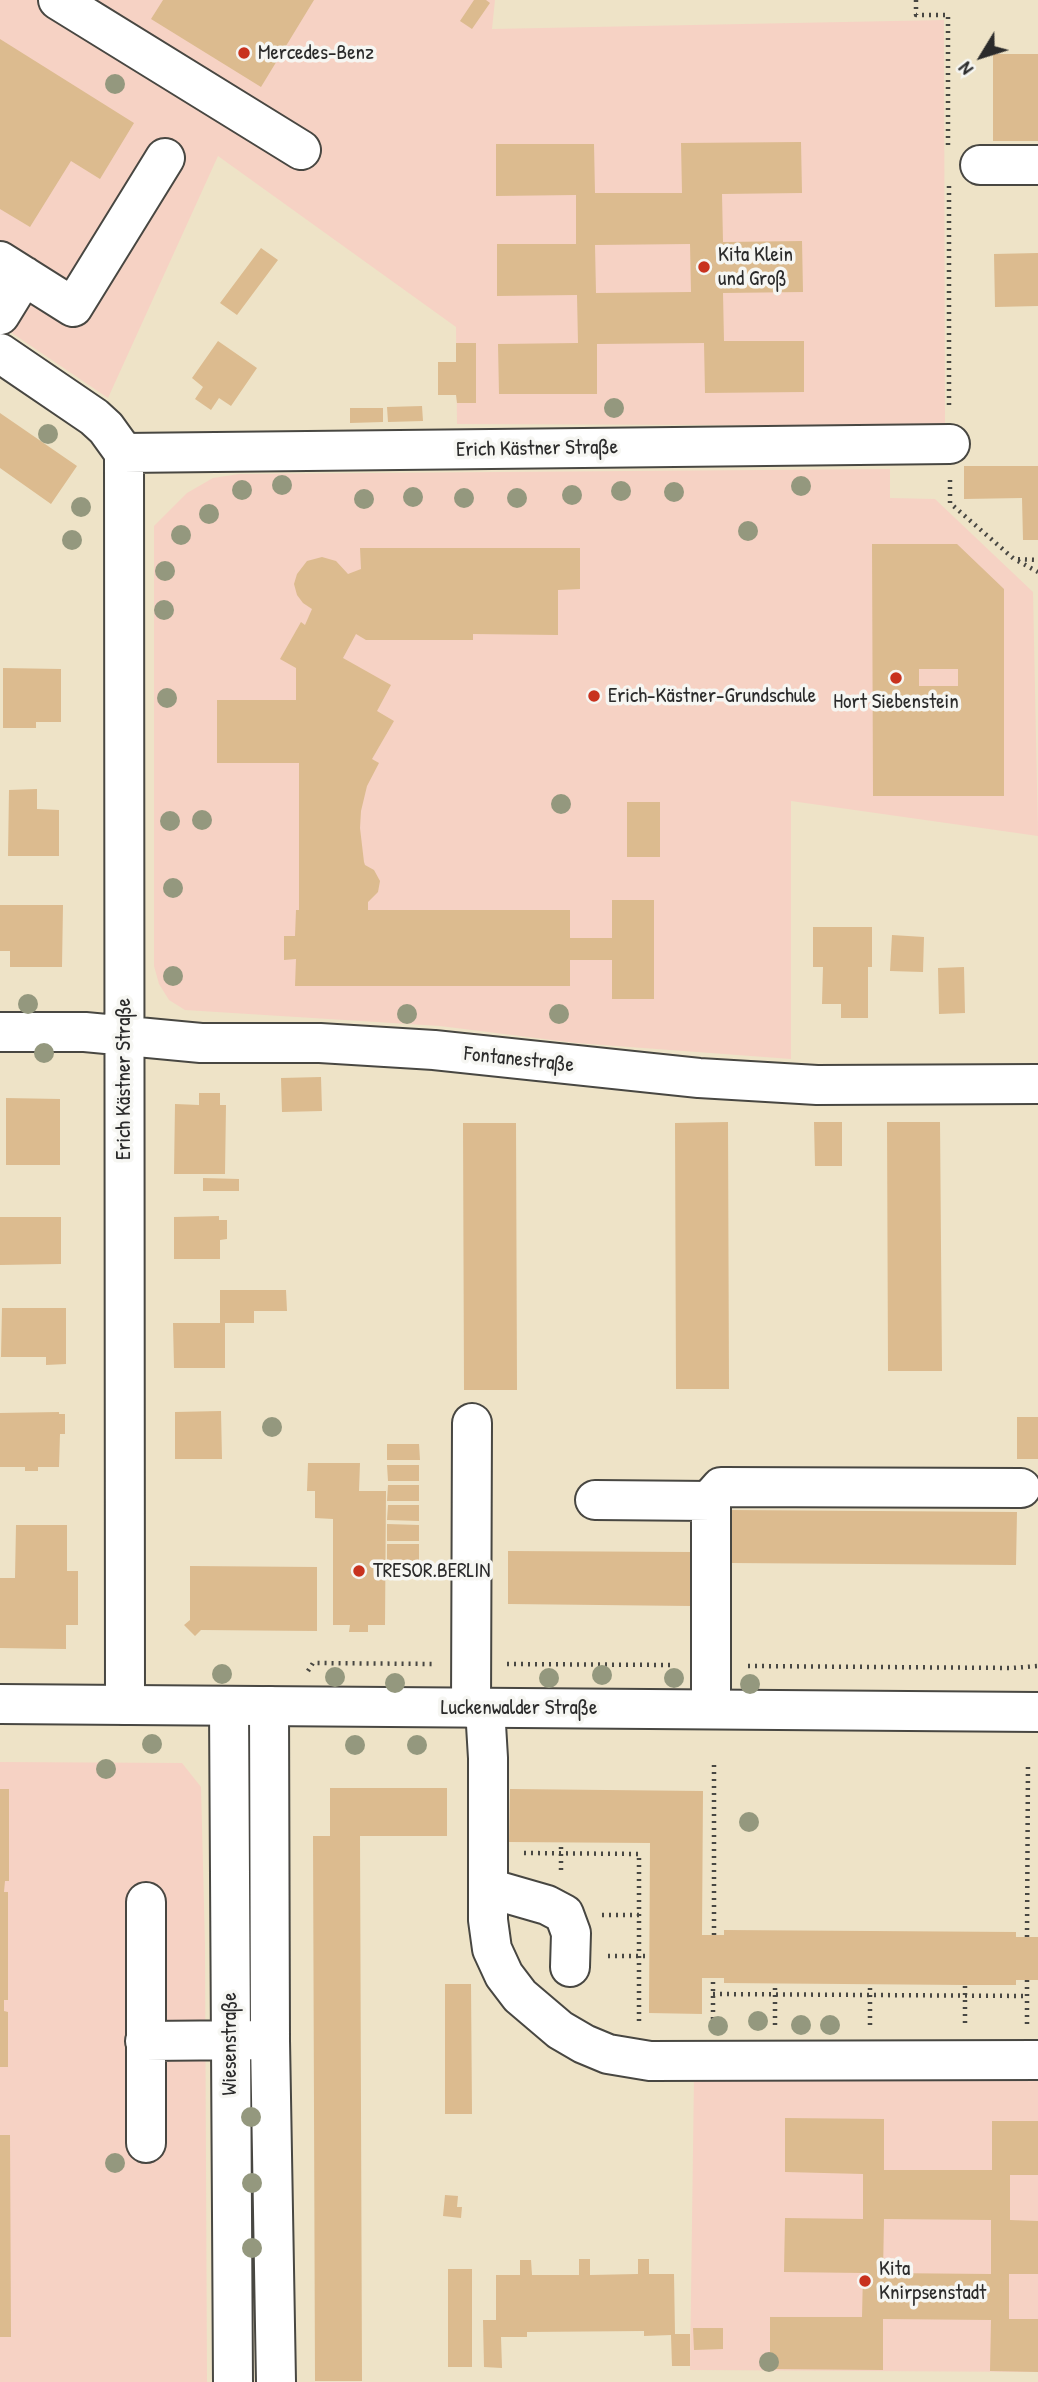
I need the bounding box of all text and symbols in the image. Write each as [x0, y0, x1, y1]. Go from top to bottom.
north arrow [947, 21, 1017, 91]
place label: Mercedes-Benz [258, 40, 374, 66]
marker: Mercedes-Benz [236, 45, 252, 61]
text: N [952, 57, 979, 81]
place label: Kita Klein und Groß [718, 242, 793, 292]
marker: Kita Klein und Groß [696, 259, 712, 275]
street label: Erich Kästner Straße [456, 435, 618, 463]
marker: Hort Siebenstein [888, 670, 904, 686]
place label: Erich-Kästner-Grundschule [608, 683, 816, 709]
marker: Erich-Kästner-Grundschule [586, 688, 602, 704]
place label: Hort Siebenstein [833, 689, 959, 715]
street label: Erich Kästner Straße [111, 998, 137, 1160]
street label: Fontanestraße [463, 1042, 575, 1078]
place label: TRESOR.BERLIN [373, 1558, 490, 1584]
marker: TRESOR.BERLIN [351, 1563, 367, 1579]
street label: Luckenwalder Straße [441, 1695, 597, 1721]
street label: Wiesenstraße [217, 1992, 243, 2096]
place label: Kita Knirpsenstadt [879, 2256, 986, 2306]
marker: Kita Knirpsenstadt [857, 2273, 873, 2289]

